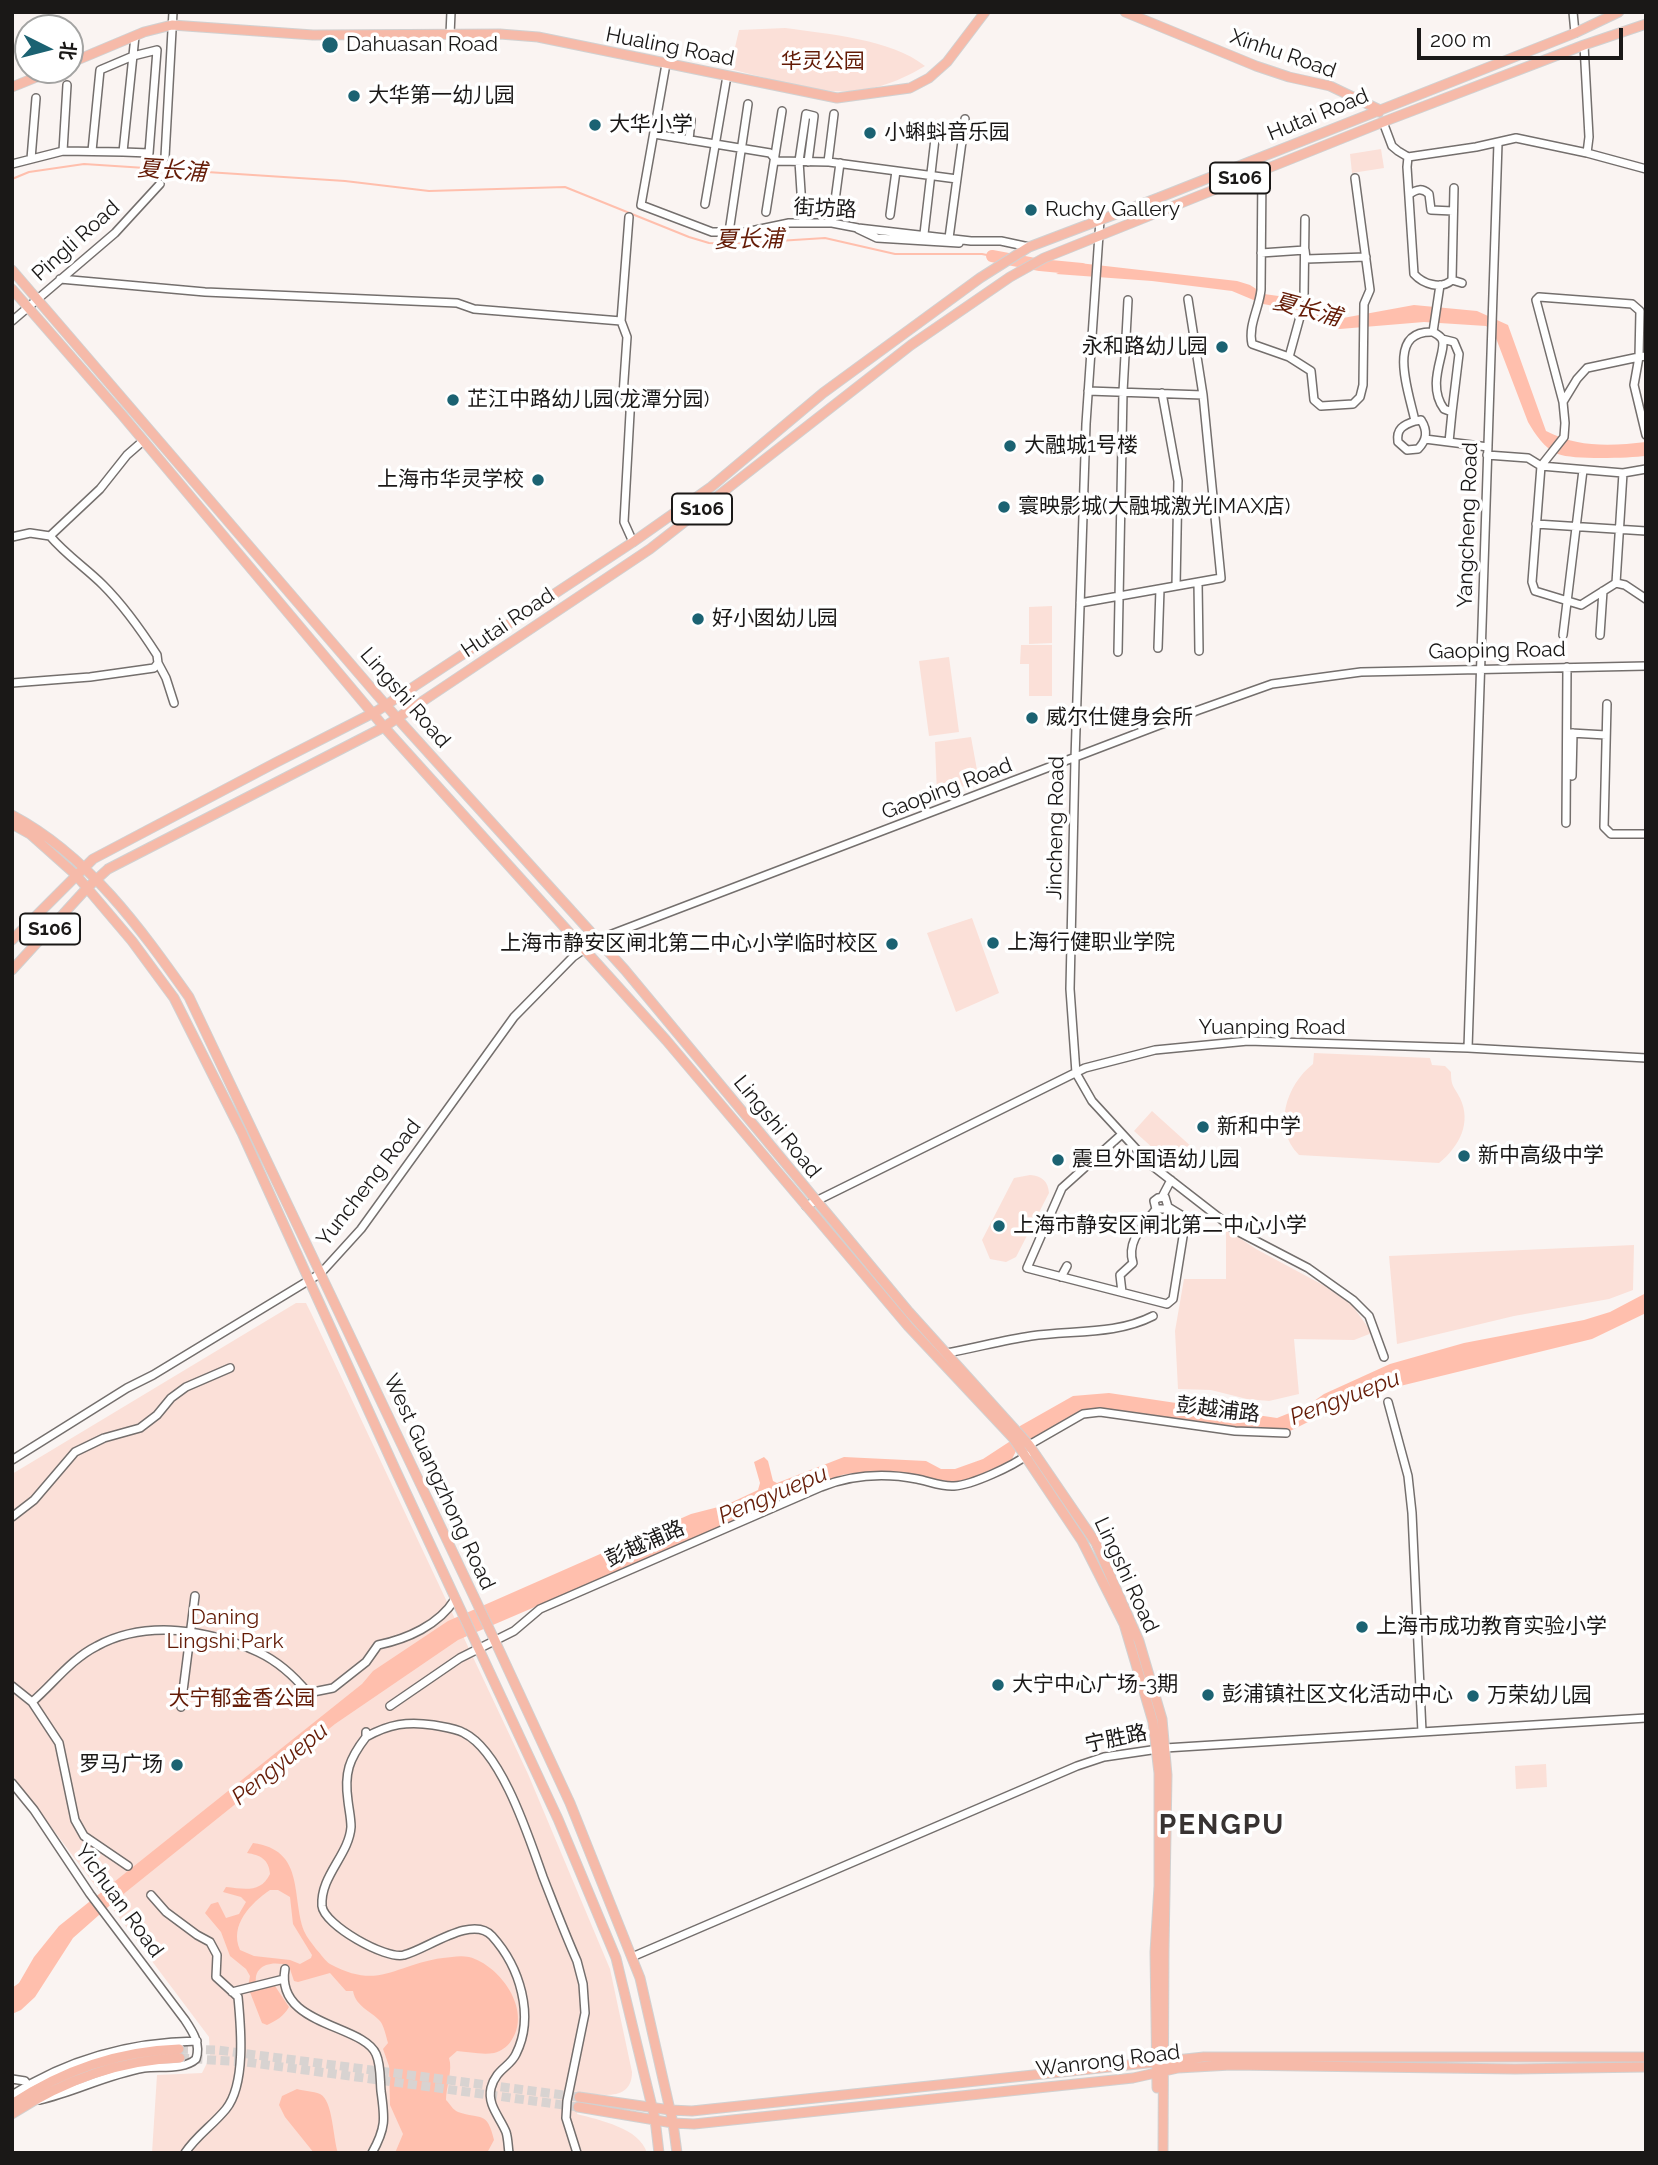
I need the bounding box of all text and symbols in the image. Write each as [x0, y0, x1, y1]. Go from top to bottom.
north arrow [14, 14, 84, 84]
scale bar [1420, 14, 1626, 58]
street label: Hualing Road [603, 22, 737, 72]
street label: Xinhu Road [1227, 24, 1339, 84]
text: 200 m [1430, 27, 1491, 52]
place label: Dahuasan Road [346, 32, 498, 58]
marker: Dahuasan Road [320, 35, 340, 55]
text: 北 [56, 40, 80, 62]
park label: 华灵公园 [781, 49, 865, 75]
place label: 大华第一幼儿园 [368, 83, 515, 109]
street label: Hutai Road [1264, 83, 1372, 147]
marker: 大华第一幼儿园 [346, 88, 362, 104]
place label: 大华小学 [609, 112, 693, 138]
marker: 大华小学 [587, 117, 603, 133]
place label: 小蝌蚪音乐园 [884, 120, 1010, 146]
marker: 小蝌蚪音乐园 [862, 125, 878, 141]
water label: 夏长浦 [137, 155, 207, 187]
road number: S106 [1210, 162, 1270, 194]
street label: Pingli Road [27, 195, 125, 287]
street label: 街坊路 [793, 195, 857, 223]
place label: Ruchy Gallery [1045, 197, 1180, 223]
marker: Ruchy Gallery [1023, 202, 1039, 218]
water label: 夏长浦 [714, 226, 784, 254]
water label: 夏长浦 [1270, 288, 1344, 332]
place label: 永和路幼儿园 [1082, 334, 1208, 360]
marker: 永和路幼儿园 [1214, 339, 1230, 355]
place label: 芷江中路幼儿园(龙潭分园) [467, 387, 709, 413]
marker: 芷江中路幼儿园(龙潭分园) [445, 392, 461, 408]
place label: 大融城1号楼 [1024, 433, 1138, 459]
marker: 大融城1号楼 [1002, 438, 1018, 454]
street label: Yangcheng Road [1453, 442, 1483, 608]
place label: 上海市华灵学校 [377, 467, 524, 493]
marker: 上海市华灵学校 [530, 472, 546, 488]
road number: S106 [672, 494, 732, 524]
place label: 寰映影城(大融城激光IMAX店) [1018, 494, 1290, 520]
marker: 寰映影城(大融城激光IMAX店) [996, 499, 1012, 515]
street label: Hutai Road [457, 583, 559, 663]
place label: 好小囡幼儿园 [712, 606, 838, 632]
marker: 好小囡幼儿园 [690, 611, 706, 627]
street label: Gaoping Road [1428, 637, 1566, 665]
street label: Lingshi Road [355, 643, 455, 753]
place label: 威尔仕健身会所 [1046, 705, 1193, 731]
marker: 威尔仕健身会所 [1024, 710, 1040, 726]
street label: Gaoping Road [878, 753, 1016, 825]
street label: Jincheng Road [1042, 756, 1070, 900]
road number: S106 [20, 914, 80, 945]
place label: 上海行健职业学院 [1007, 930, 1175, 956]
place label: 上海市静安区闸北第二中心小学临时校区 [500, 931, 878, 957]
marker: 上海行健职业学院 [985, 935, 1001, 951]
marker: 上海市静安区闸北第二中心小学临时校区 [884, 936, 900, 952]
street label: Yuanping Road [1198, 1015, 1346, 1041]
street label: Lingshi Road [728, 1071, 826, 1183]
place label: 新和中学 [1217, 1114, 1301, 1140]
street label: Yuncheng Road [312, 1115, 426, 1251]
marker: 新和中学 [1195, 1119, 1211, 1135]
place label: 新中高级中学 [1478, 1143, 1604, 1169]
place label: 震旦外国语幼儿园 [1072, 1147, 1240, 1173]
marker: 新中高级中学 [1456, 1148, 1472, 1164]
marker: 震旦外国语幼儿园 [1050, 1152, 1066, 1168]
place label: 上海市静安区闸北第二中心小学 [1013, 1213, 1307, 1239]
marker: 上海市静安区闸北第二中心小学 [991, 1218, 1007, 1234]
water label: Pengyuepu [1286, 1364, 1404, 1432]
street label: West Guangzhong Road [378, 1370, 500, 1594]
street label: 彭越浦路 [1175, 1392, 1261, 1428]
water label: Pengyuepu [714, 1460, 832, 1530]
street label: Lingshi Road [1088, 1513, 1164, 1637]
street label: 彭越浦路 [602, 1515, 688, 1573]
park label: Daning Lingshi Park [166, 1605, 284, 1655]
place label: 上海市成功教育实验小学 [1376, 1614, 1607, 1640]
marker: 上海市成功教育实验小学 [1354, 1619, 1370, 1635]
place label: 大宁中心广场-3期 [1012, 1672, 1178, 1698]
marker: 大宁中心广场-3期 [990, 1677, 1006, 1693]
place label: 彭浦镇社区文化活动中心 [1222, 1682, 1453, 1708]
place label: 万荣幼儿园 [1487, 1683, 1592, 1709]
park label: 大宁郁金香公园 [169, 1686, 315, 1712]
marker: 彭浦镇社区文化活动中心 [1200, 1687, 1216, 1703]
marker: 万荣幼儿园 [1465, 1688, 1481, 1704]
water label: Pengyuepu [226, 1717, 334, 1811]
street label: 宁胜路 [1083, 1720, 1149, 1758]
place label: 罗马广场 [79, 1752, 163, 1778]
marker: 罗马广场 [169, 1757, 185, 1773]
district label: PENGPU [1160, 1809, 1284, 1843]
street label: Yichuan Road [69, 1839, 169, 1963]
street label: Wanrong Road [1034, 2040, 1182, 2082]

